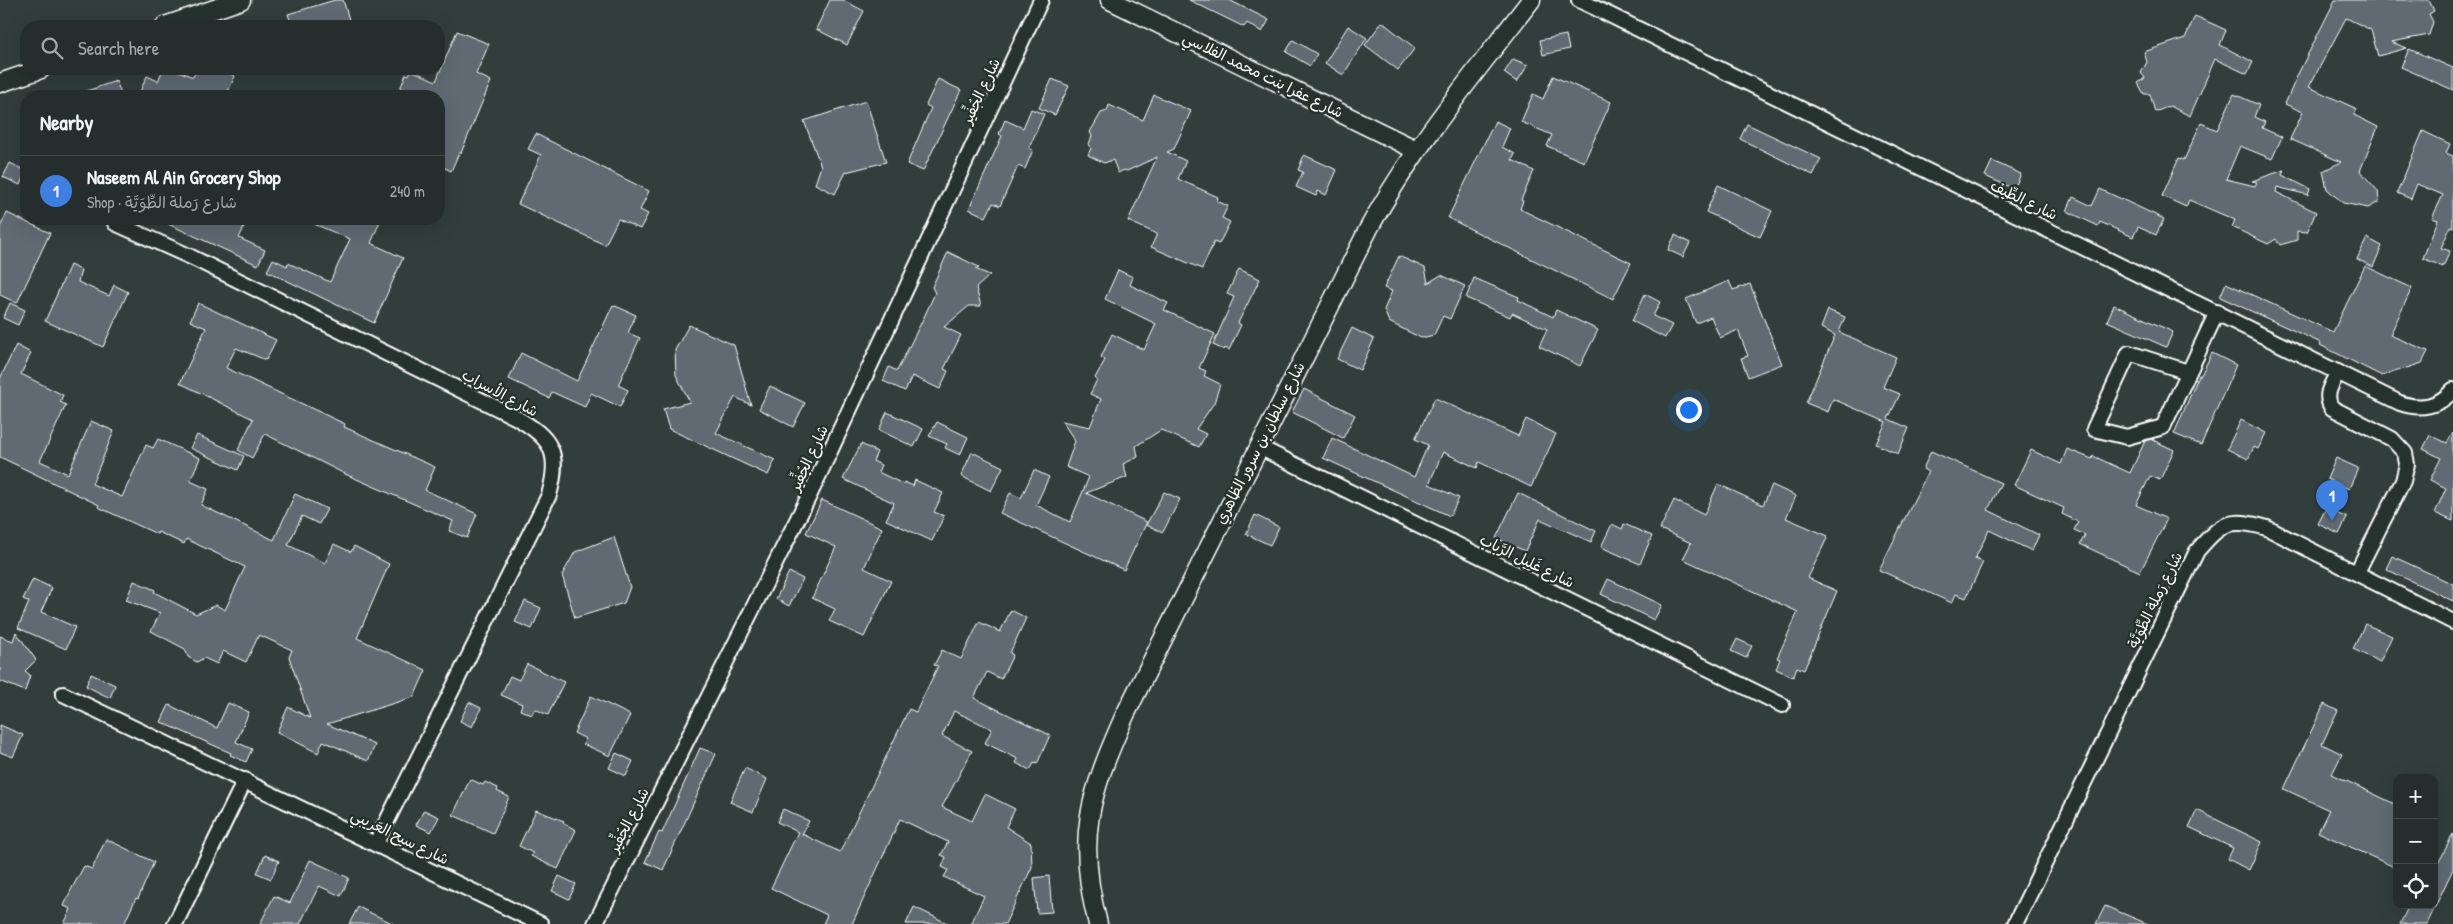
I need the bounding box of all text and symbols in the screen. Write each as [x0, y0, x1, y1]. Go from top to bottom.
search box [20, 20, 445, 75]
street label: شارع عفرا بنت محمد الفلاسي [1178, 27, 1347, 125]
icon: search [38, 34, 66, 62]
text: Search here [78, 35, 159, 61]
street label: شارع الجُفِّير [955, 54, 1005, 129]
text: Nearby [40, 108, 93, 137]
text: Naseem Al Ain Grocery Shop [87, 164, 281, 190]
street label: شارع الطِّيف [1987, 174, 2061, 225]
text: 1 [53, 180, 59, 202]
text: 240 m [390, 180, 425, 202]
text: Shop · شارع رَملة الطِّوَيَّة [87, 191, 237, 213]
street label: شارع سلطان بن سرور الظاهري [1209, 358, 1311, 528]
street label: شارع الأسراب [458, 364, 542, 421]
your location [1676, 397, 1702, 423]
street label: شارع الجُفِّير [783, 421, 833, 496]
pin: 1 [2316, 480, 2348, 521]
street label: شارع غَلِيل الرَّباب [1476, 529, 1578, 593]
street label: شارع رَملة الطِّوَيَّة [2122, 548, 2187, 652]
map controls [2393, 774, 2438, 909]
button: + [2393, 774, 2438, 819]
street label: شارع الجُفِّير [602, 784, 654, 858]
street label: شارع سيح العَريبي [346, 804, 453, 872]
button: − [2393, 819, 2438, 864]
button: locate [2393, 864, 2438, 909]

